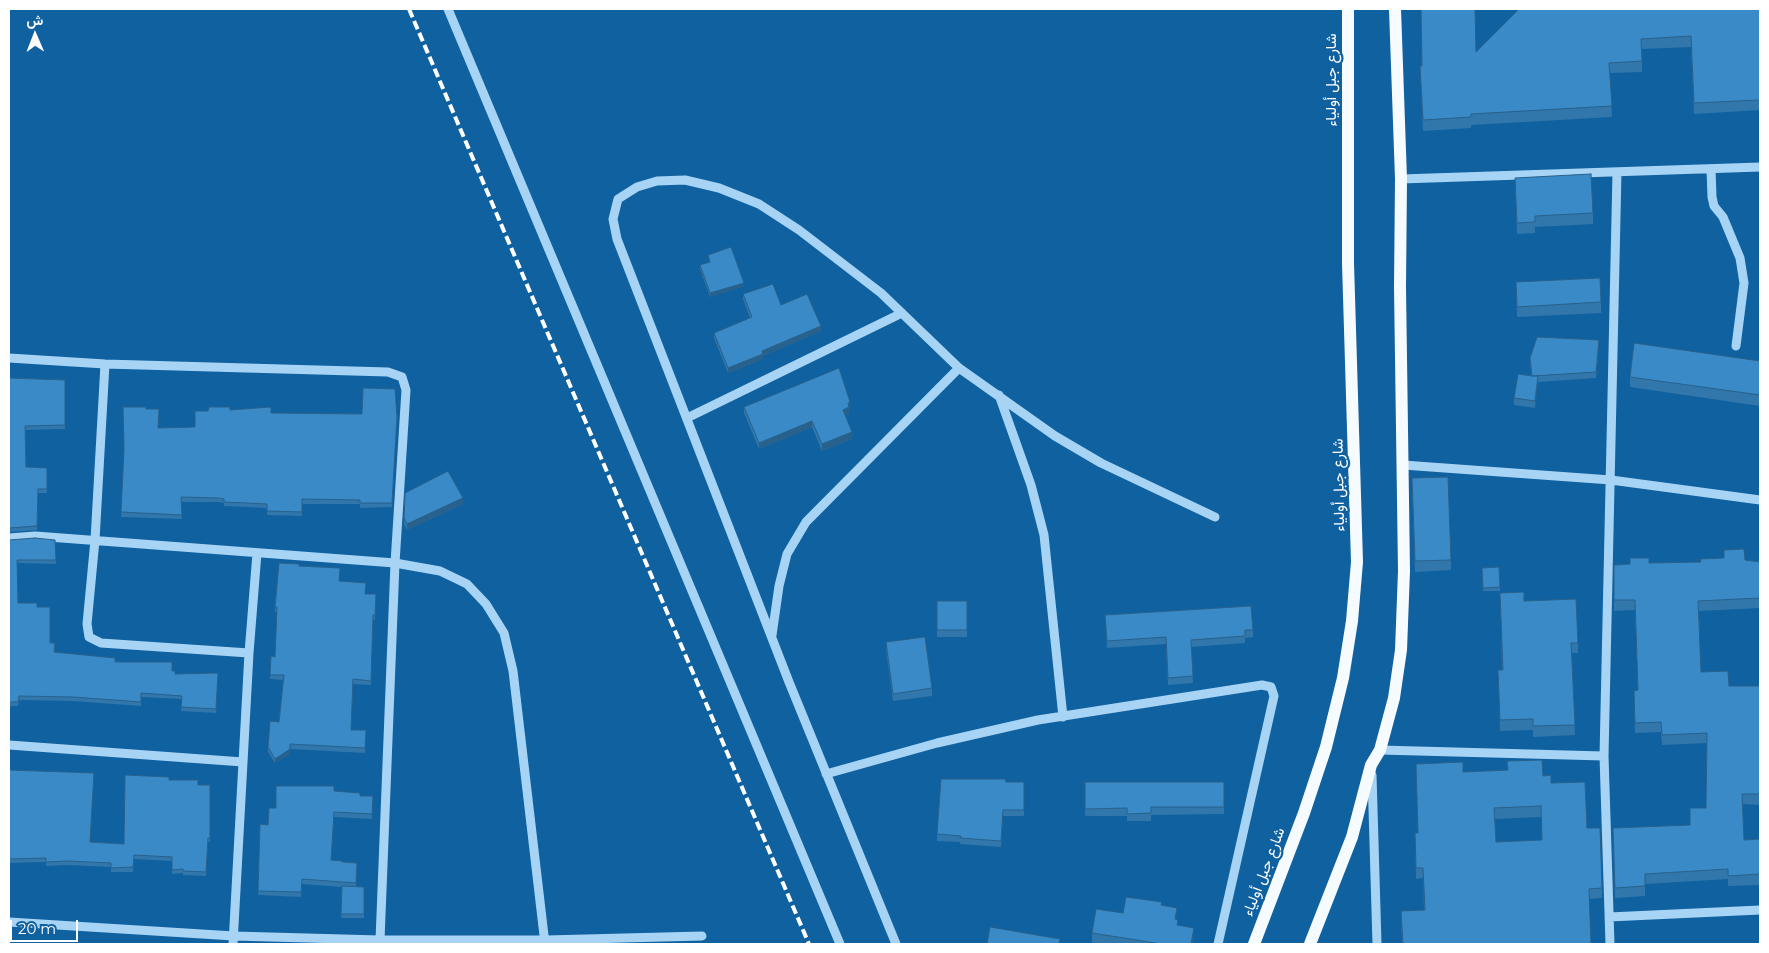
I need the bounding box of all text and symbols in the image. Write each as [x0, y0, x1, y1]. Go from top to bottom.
north arrow [10, 10, 60, 60]
text: ش [26, 11, 43, 29]
street label: شارع جبل أولياء [1323, 33, 1341, 127]
street label: شارع جبل أولياء [1329, 438, 1349, 532]
street label: شارع جبل أولياء [1239, 825, 1289, 919]
scale bar [12, 910, 80, 942]
text: 20 m [18, 919, 56, 938]

